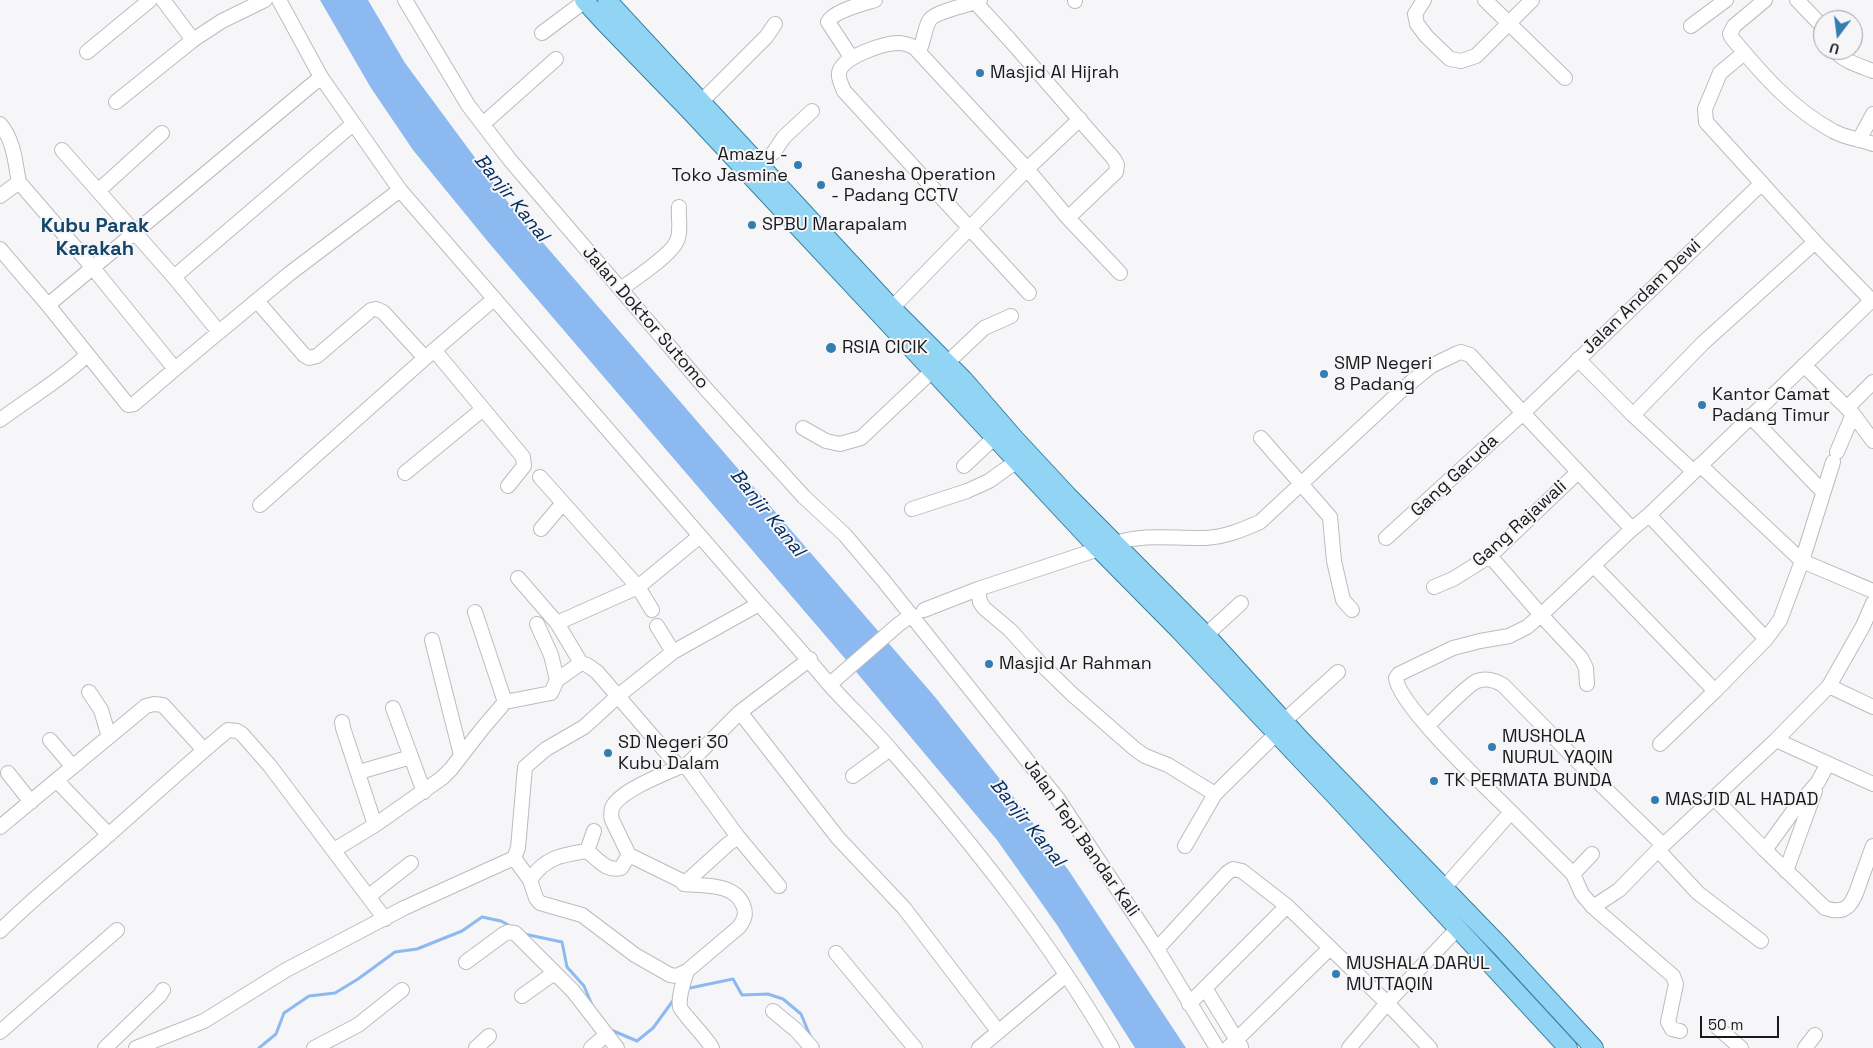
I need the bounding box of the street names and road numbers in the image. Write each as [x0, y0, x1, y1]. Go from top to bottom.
street label: Jalan Andam Dewi [1578, 235, 1706, 359]
street label: Jalan Doktor Sutomo [577, 242, 713, 394]
street label: Gang Garuda [1407, 430, 1503, 522]
street label: Gang Rajawali [1468, 476, 1572, 572]
street label: Jalan Tepi Bandar Kali [1018, 755, 1144, 921]

